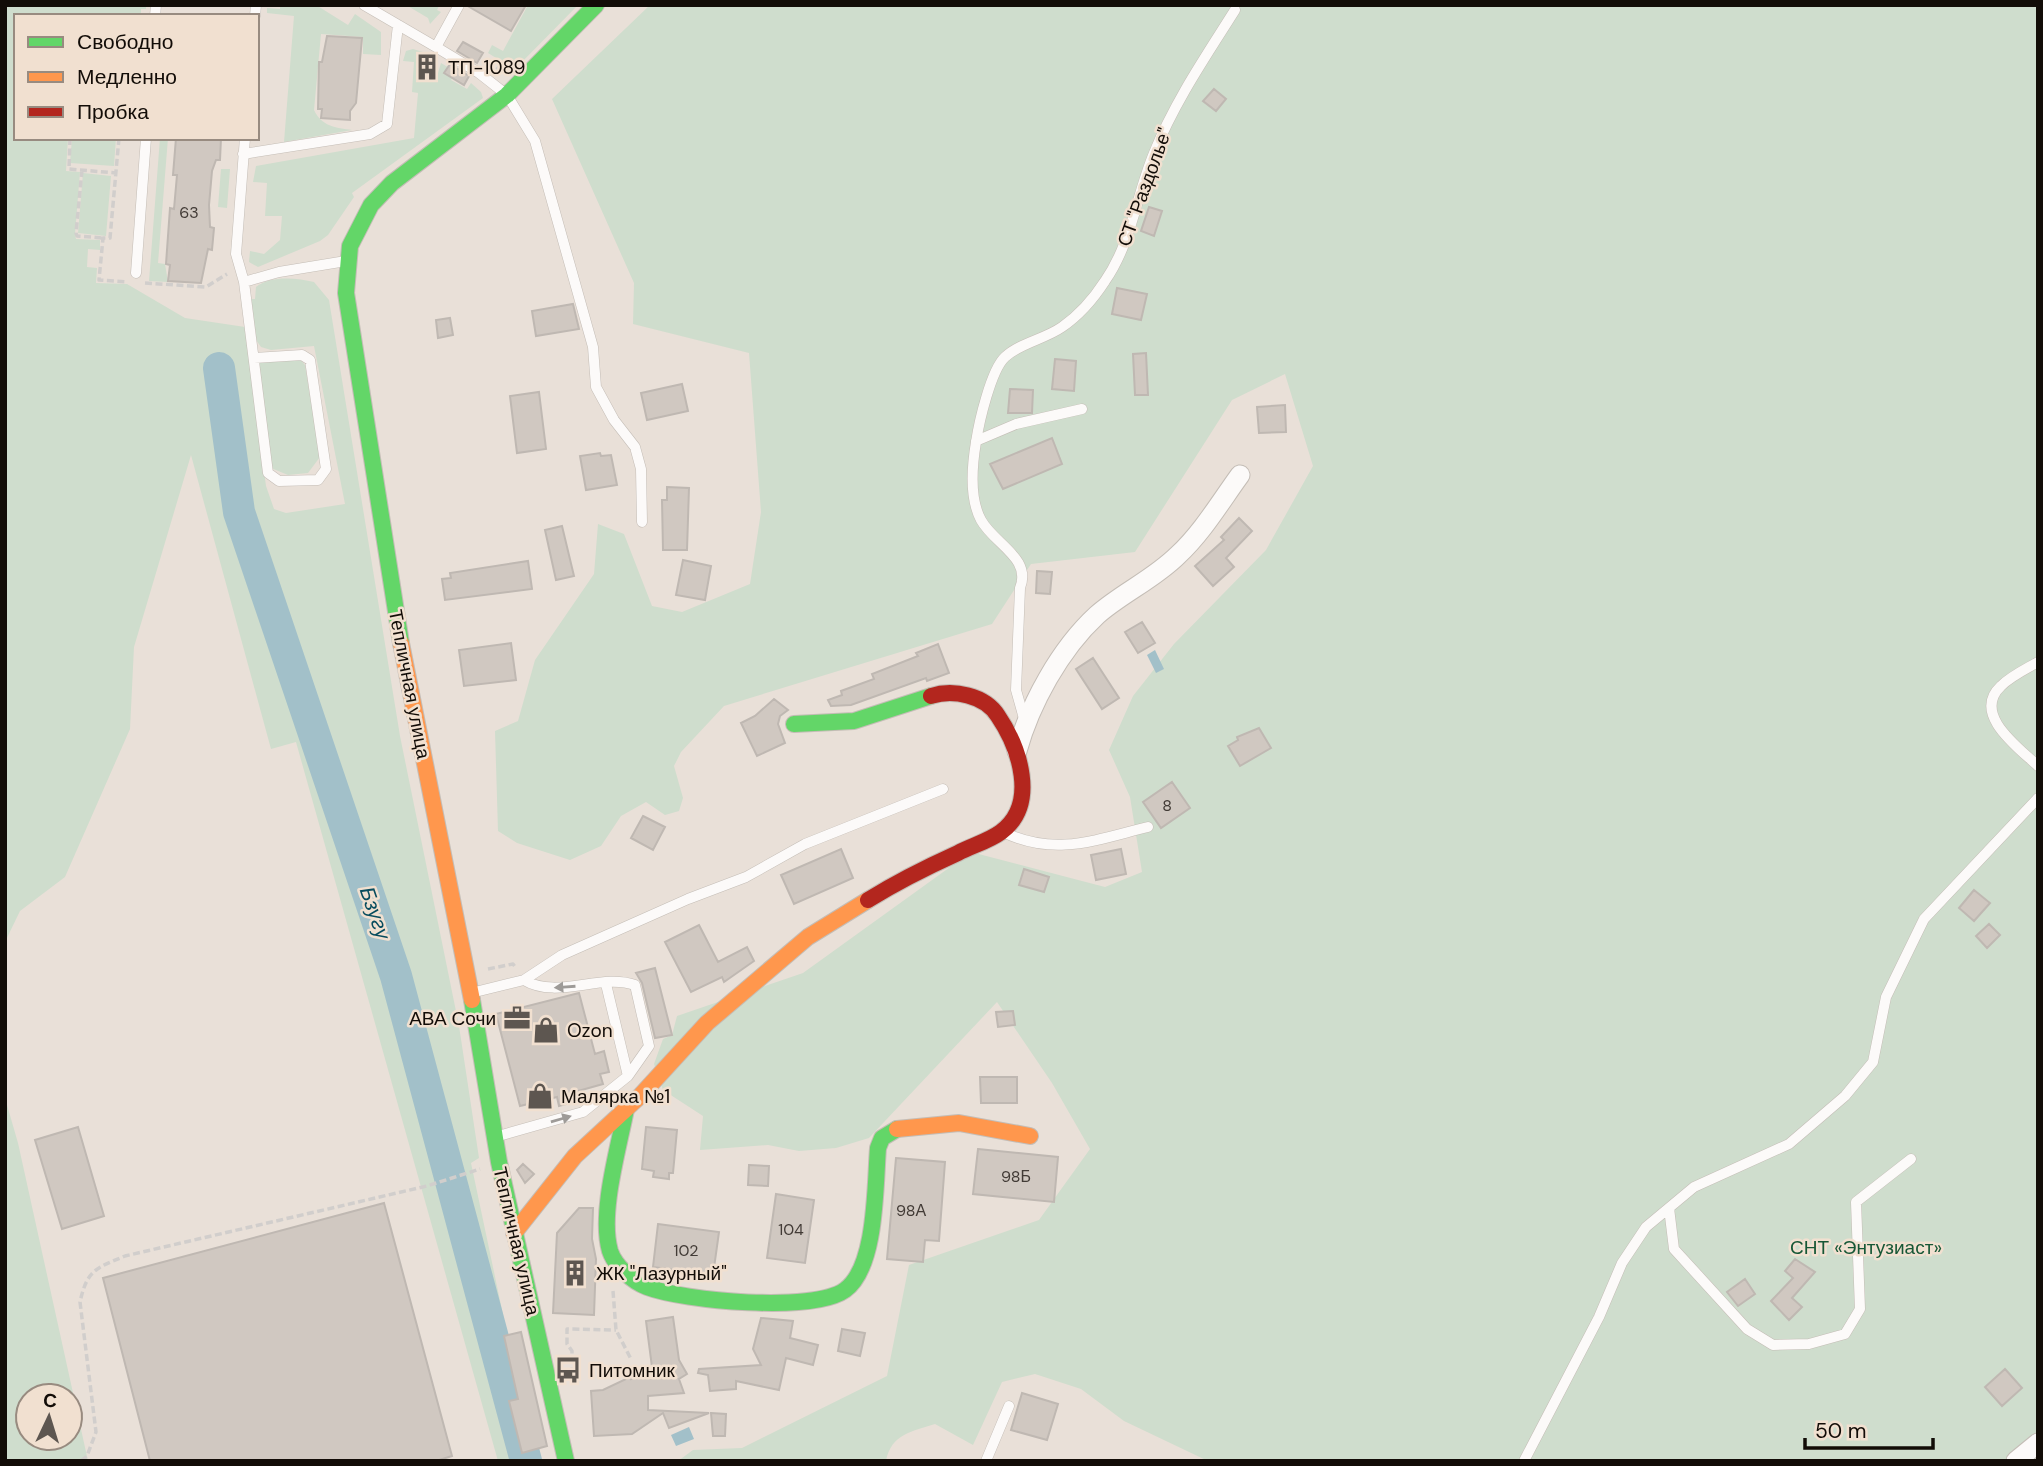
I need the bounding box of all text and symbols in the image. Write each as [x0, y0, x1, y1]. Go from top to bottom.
legend [14, 14, 259, 140]
text: Свободно [77, 28, 174, 56]
building icon: ТП-1089 [412, 52, 442, 82]
place label: ТП-1089 [448, 55, 525, 80]
text: Медленно [77, 63, 177, 91]
text: Пробка [77, 98, 149, 126]
street label: СТ "Раздолье" [1111, 124, 1177, 250]
house number: 63 [179, 202, 199, 223]
street label: Тепличная улица [383, 607, 436, 761]
house number: 8 [1162, 795, 1172, 816]
water label: Бзугу [353, 883, 398, 945]
one-way arrow [554, 981, 576, 992]
office icon: АВА Сочи [502, 1003, 532, 1033]
place label: АВА Сочи [409, 1006, 496, 1031]
shop icon: Ozon [531, 1015, 561, 1045]
place label: Ozon [567, 1018, 613, 1043]
shop icon: Малярка №1 [525, 1081, 555, 1111]
place label: Малярка №1 [561, 1084, 670, 1109]
one-way arrow [550, 1113, 571, 1123]
street label: Тепличная улица [487, 1164, 546, 1318]
house number: 98Б [1001, 1166, 1031, 1187]
house number: 98А [896, 1200, 926, 1221]
house number: 104 [778, 1219, 804, 1240]
park label: СНТ «Энтузиаст» [1790, 1235, 1942, 1260]
house number: 102 [674, 1240, 699, 1261]
building icon: ЖК "Лазурный" [560, 1258, 590, 1288]
place label: ЖК "Лазурный" [596, 1261, 727, 1286]
bus stop icon: Питомник [553, 1355, 583, 1385]
place label: Питомник [589, 1358, 675, 1383]
north arrow [14, 1382, 84, 1452]
text: С [42, 1388, 58, 1414]
scale bar [1805, 1406, 1933, 1450]
text: 50 m [1815, 1417, 1866, 1445]

